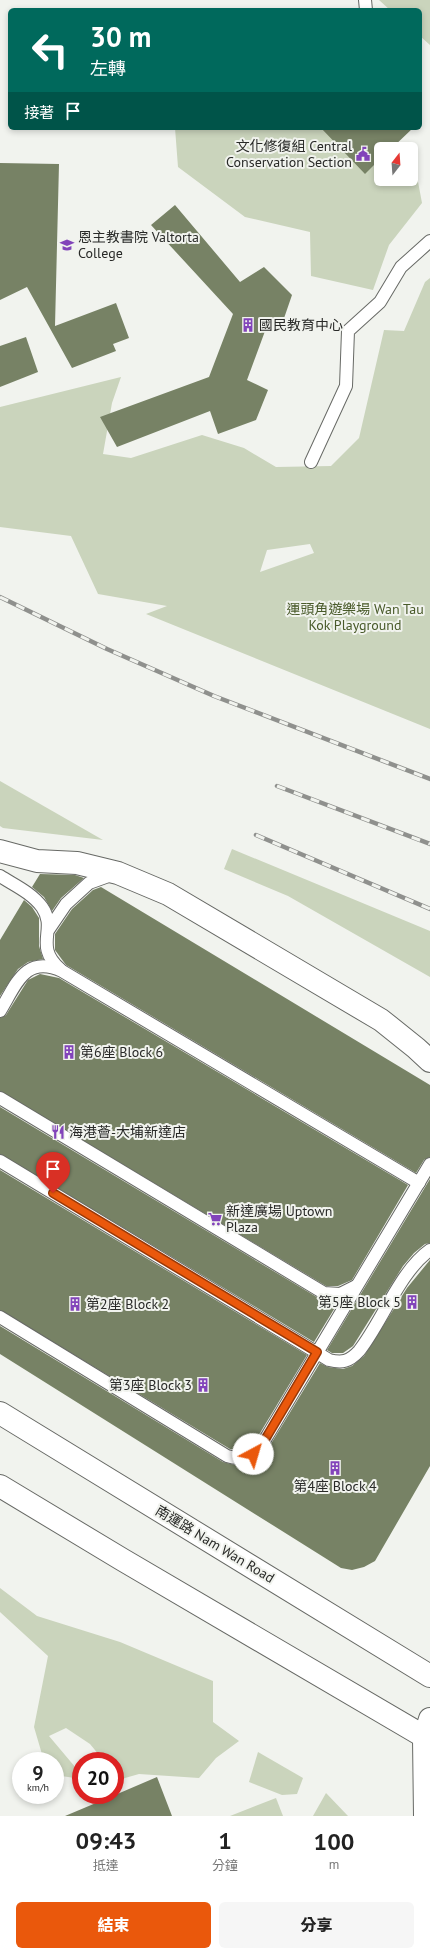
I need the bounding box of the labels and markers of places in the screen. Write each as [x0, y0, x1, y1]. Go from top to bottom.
place label: 文化修復組 Central Conservation Section [226, 137, 352, 171]
public building icon: 文化修復組 Central Conservation Section [355, 146, 371, 162]
place label: 恩主教書院 Valtorta College [78, 228, 199, 262]
school or university icon: 恩主教書院 Valtorta College [59, 237, 75, 253]
place label: 國民教育中心 [259, 316, 343, 334]
building icon: 國民教育中心 [240, 317, 256, 333]
place label: 第6座 Block 6 [80, 1043, 163, 1061]
building icon: 第6座 Block 6 [61, 1044, 77, 1060]
place label: 海港薈-大埔新達店 [69, 1123, 186, 1141]
restaurant icon: 海港薈-大埔新達店 [50, 1124, 66, 1140]
pin [36, 1152, 70, 1193]
place label: 新達廣場 Uptown Plaza [226, 1202, 332, 1236]
supermarket icon: 新達廣場 Uptown Plaza [207, 1211, 223, 1227]
place label: 第5座 Block 5 [318, 1293, 401, 1311]
building icon: 第5座 Block 5 [404, 1294, 420, 1310]
place label: 第2座 Block 2 [86, 1295, 169, 1313]
building icon: 第2座 Block 2 [67, 1296, 83, 1312]
place label: 第3座 Block 3 [109, 1376, 192, 1394]
building icon: 第3座 Block 3 [195, 1377, 211, 1393]
building icon: 第4座 Block 4 [327, 1460, 343, 1476]
place label: 第4座 Block 4 [293, 1477, 377, 1495]

